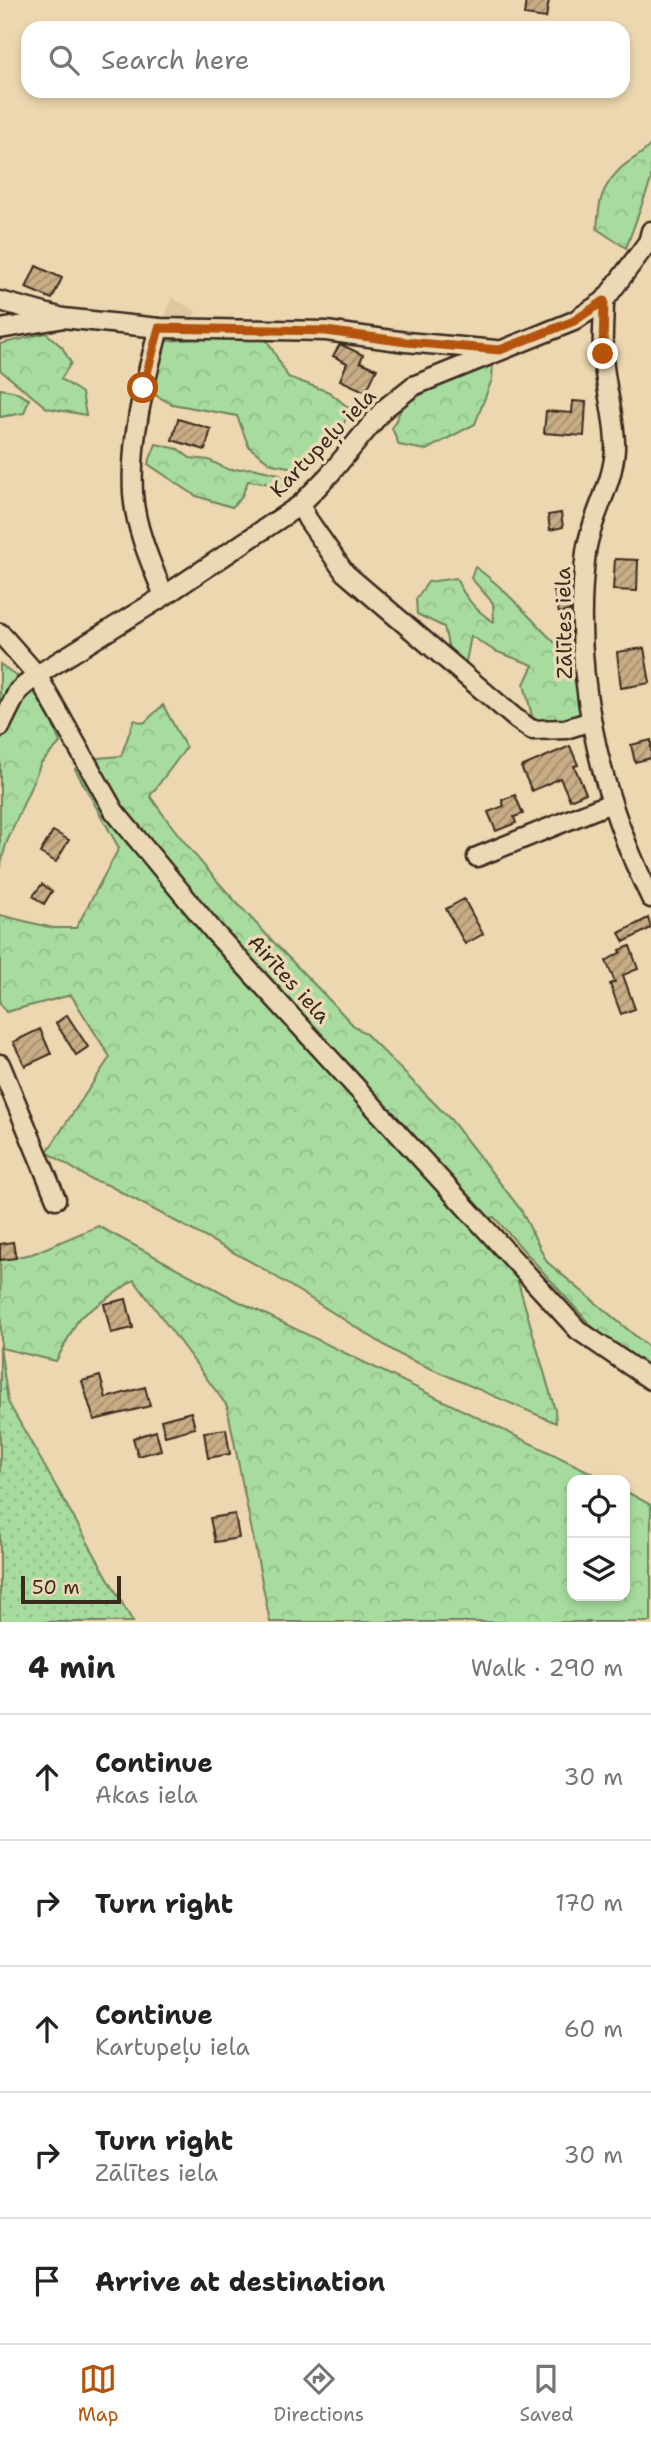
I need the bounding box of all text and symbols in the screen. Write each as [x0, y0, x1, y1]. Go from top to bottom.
search box [21, 21, 630, 98]
icon: search [45, 41, 83, 79]
text: Search here [101, 42, 250, 77]
route end [587, 338, 618, 369]
route start [127, 372, 158, 403]
street label: Kartupeļu iela [264, 382, 383, 504]
street label: Zālītes iela [549, 567, 579, 679]
street label: Airītes iela [242, 929, 336, 1029]
map controls [567, 1475, 630, 1601]
button: locate [567, 1475, 630, 1538]
button: layers [567, 1538, 630, 1601]
scale bar [21, 1573, 121, 1605]
text: 50 m [32, 1575, 80, 1600]
text: 4 min [28, 1647, 115, 1688]
text: Walk · 290 m [471, 1653, 623, 1683]
text: Continue [95, 1745, 213, 1780]
icon: ahead [28, 1758, 66, 1796]
text: 30 m [564, 1762, 623, 1792]
text: Akas iela [95, 1780, 198, 1810]
icon: right [28, 1884, 66, 1922]
text: Turn right [95, 1886, 233, 1921]
text: 170 m [555, 1888, 623, 1918]
text: Continue [95, 1997, 213, 2032]
icon: ahead [28, 2010, 66, 2048]
text: 60 m [564, 2014, 623, 2044]
text: Kartupeļu iela [95, 2032, 250, 2062]
text: Turn right [95, 2123, 233, 2158]
icon: right [28, 2136, 66, 2174]
text: 30 m [564, 2140, 623, 2170]
text: Zālītes iela [95, 2158, 218, 2188]
icon: arrive [28, 2262, 66, 2300]
text: Arrive at destination [95, 2264, 385, 2299]
tab: Map [78, 2360, 118, 2427]
tab: Directions [274, 2360, 364, 2427]
tab: Saved [519, 2360, 573, 2427]

